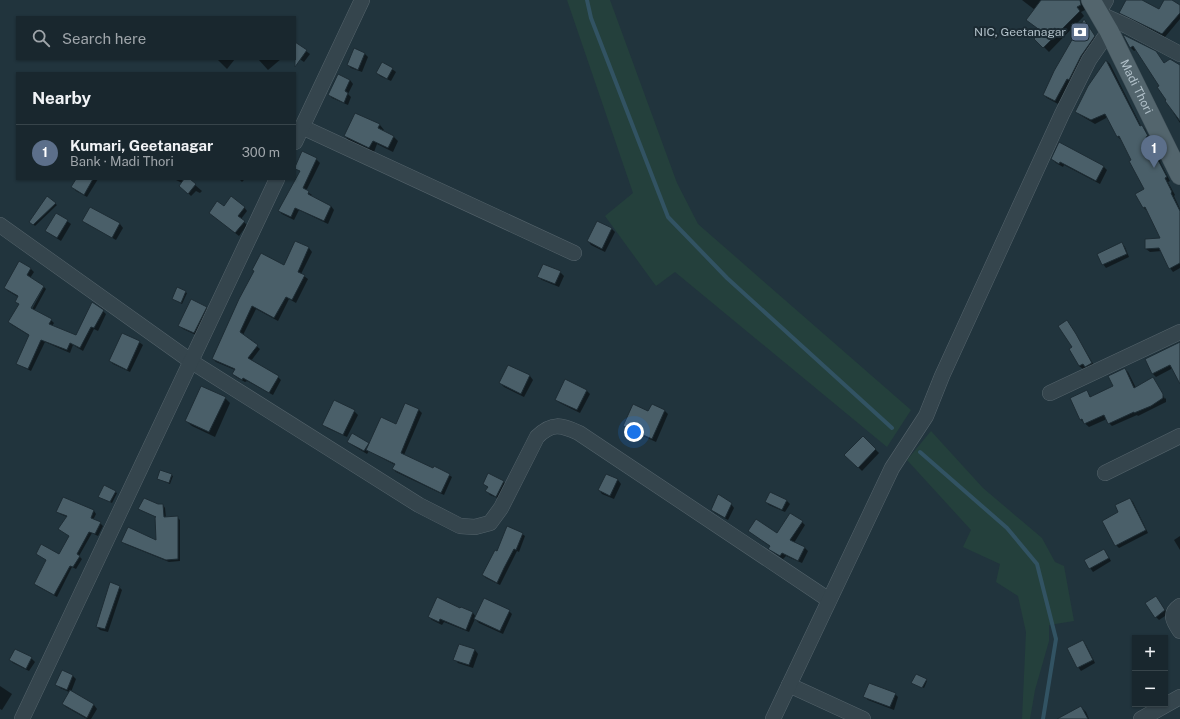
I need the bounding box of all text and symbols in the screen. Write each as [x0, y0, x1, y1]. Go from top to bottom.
search box [16, 16, 296, 60]
bank icon: NIC, Geetanagar [1069, 21, 1091, 43]
place label: NIC, Geetanagar [974, 25, 1066, 39]
icon: search [30, 27, 52, 49]
text: Search here [62, 30, 146, 47]
street label: Madi Thori [1117, 57, 1156, 116]
text: Nearby [32, 88, 91, 108]
pin: 1 [1141, 135, 1167, 168]
text: Kumari, Geetanagar [70, 137, 213, 154]
text: 1 [42, 145, 48, 160]
text: 300 m [242, 145, 280, 160]
text: Bank · Madi Thori [70, 154, 174, 169]
your location [624, 422, 644, 442]
map controls [1132, 635, 1168, 707]
button: + [1132, 635, 1168, 671]
button: − [1132, 671, 1168, 707]

